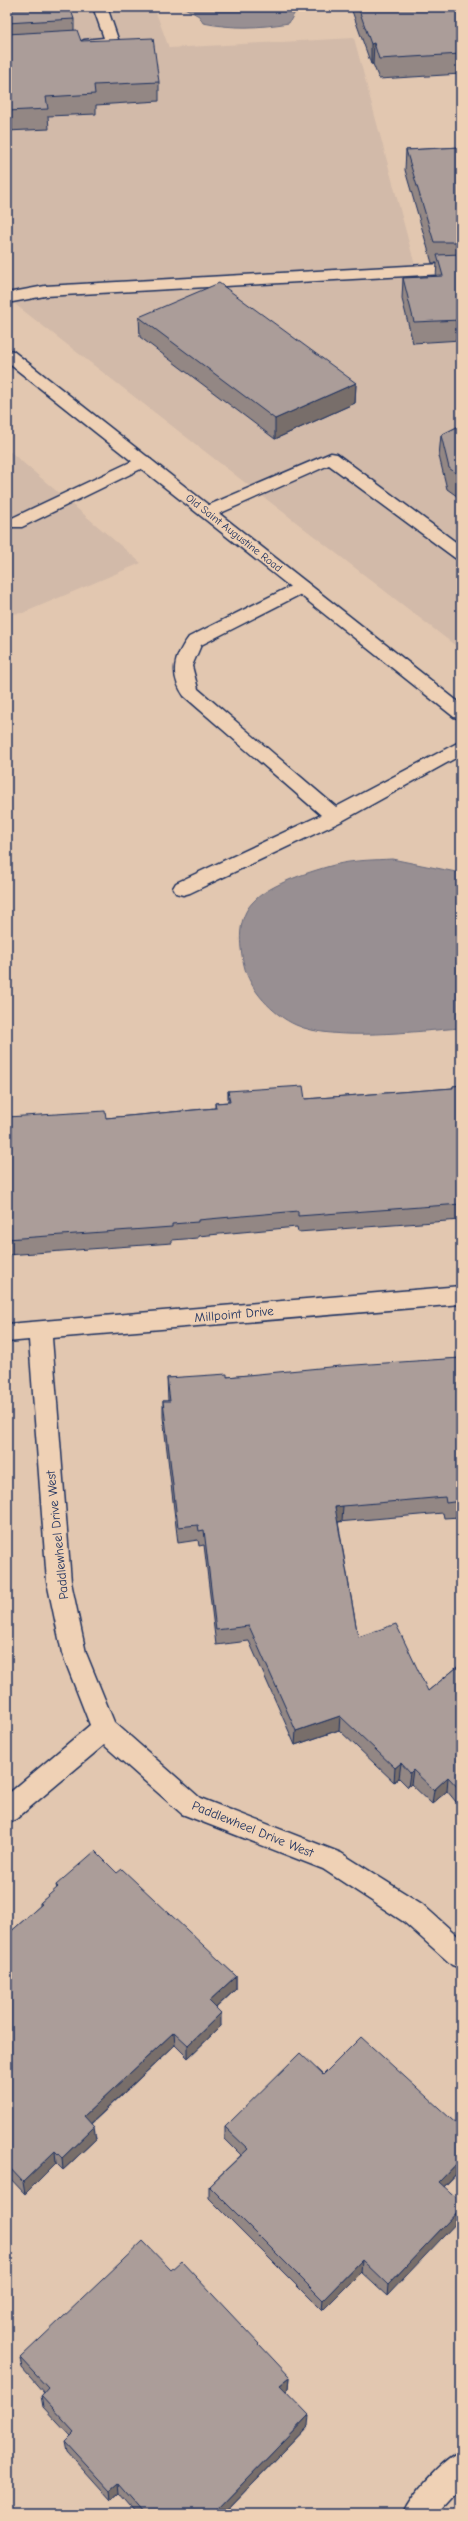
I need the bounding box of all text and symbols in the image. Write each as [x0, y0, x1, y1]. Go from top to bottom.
street label: Old Saint Augustine Road [183, 491, 285, 575]
street label: Millpoint Drive [194, 1303, 275, 1325]
street label: Paddlewheel Drive West [43, 1468, 71, 1600]
street label: Paddlewheel Drive West [190, 1798, 317, 1861]

